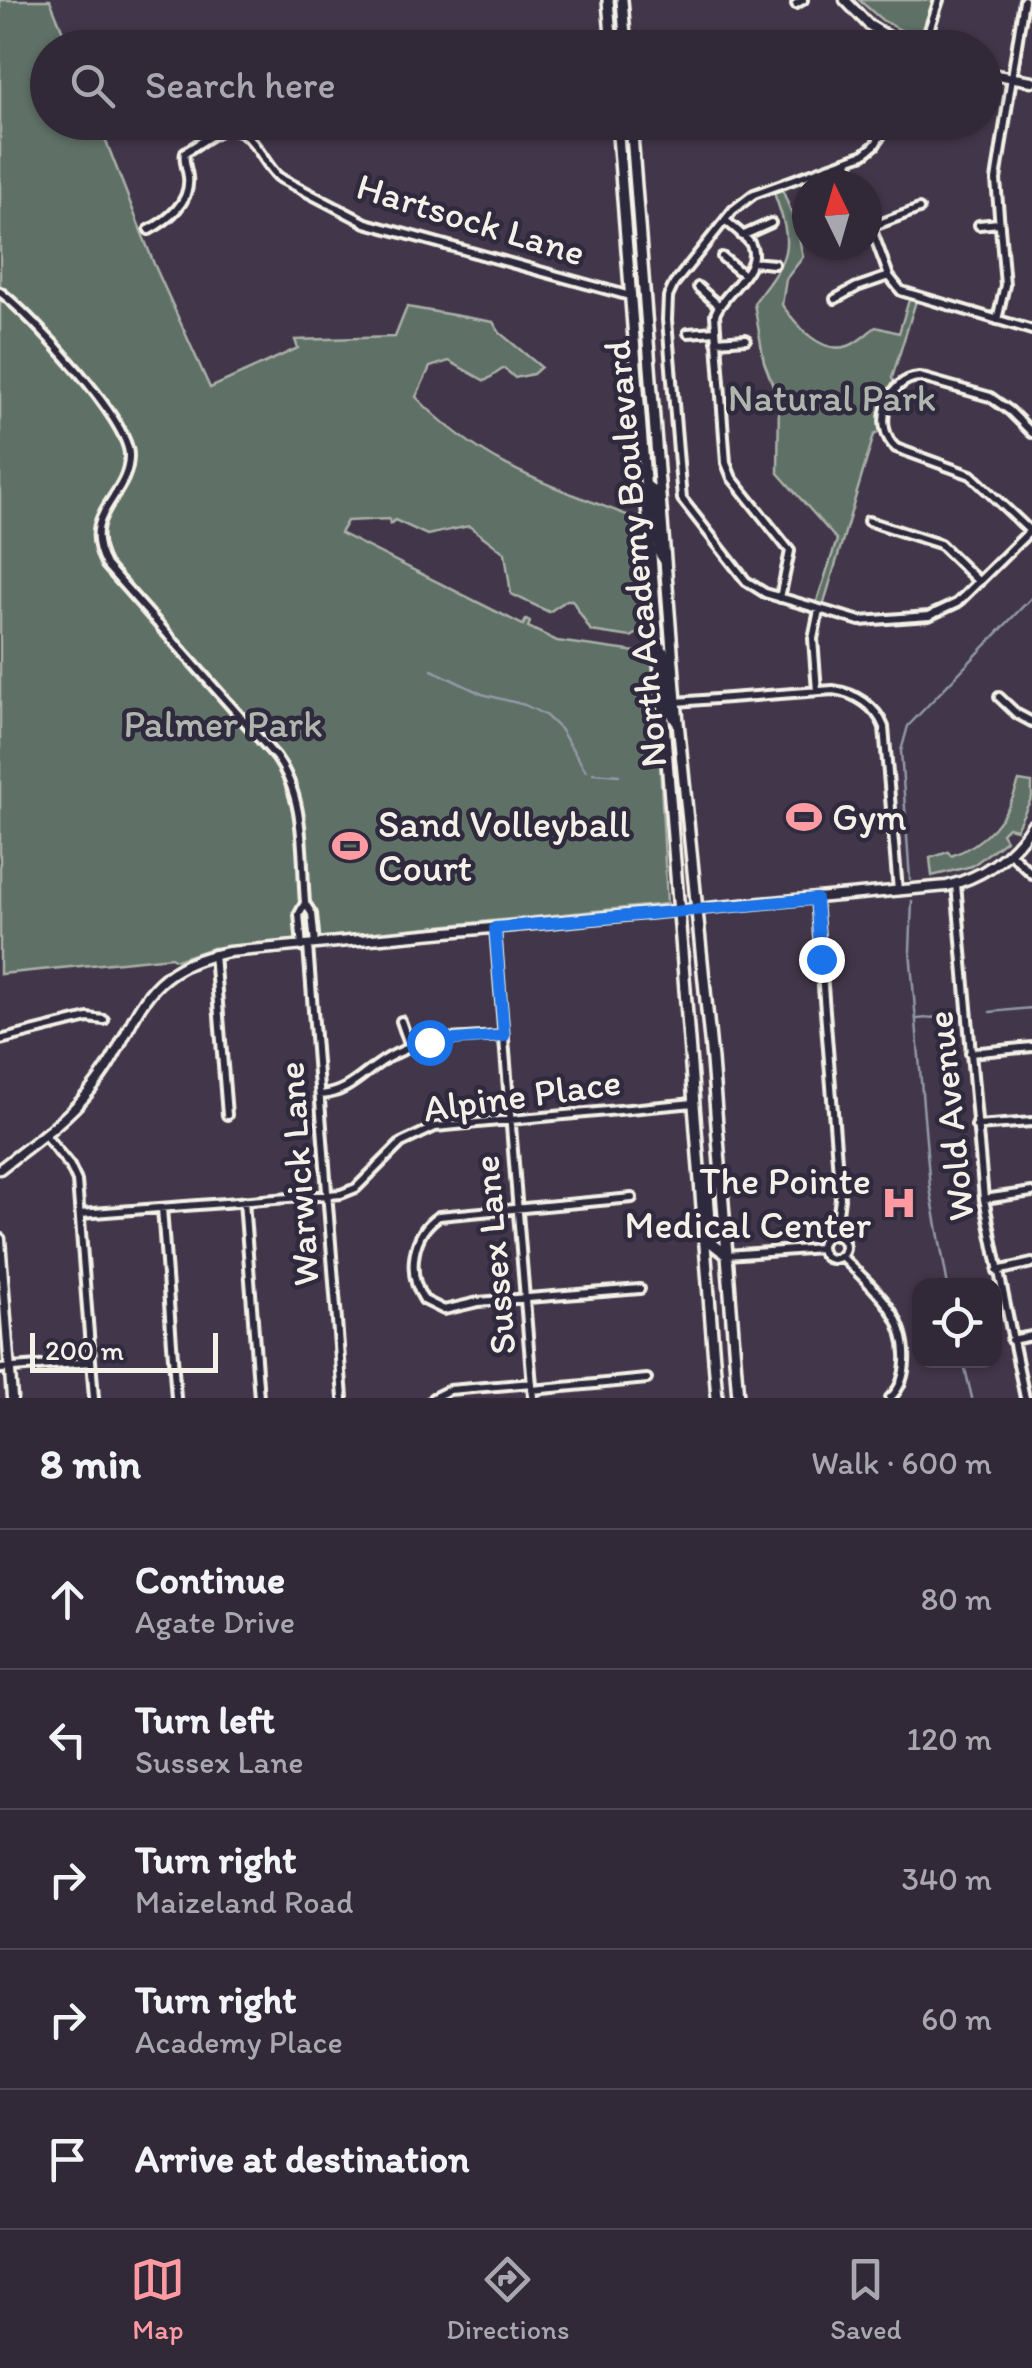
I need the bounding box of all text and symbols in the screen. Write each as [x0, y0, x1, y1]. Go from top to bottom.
search box [30, 30, 1002, 140]
icon: search [65, 58, 120, 113]
text: Search here [145, 62, 336, 108]
street label: Hartsock Lane [351, 162, 591, 276]
north arrow [792, 170, 882, 260]
street label: North Academy Boulevard [593, 339, 677, 769]
park label: Natural Park [728, 375, 936, 421]
park label: Palmer Park [123, 701, 323, 747]
place label: Gym [832, 794, 907, 840]
sports icon: Gym [785, 798, 823, 836]
place label: Sand Volleyball Court [378, 801, 630, 891]
sports icon: Sand Volleyball Court [331, 827, 369, 865]
route end [799, 937, 845, 983]
street label: Wold Avenue [916, 1009, 984, 1223]
route start [407, 1020, 453, 1066]
street label: Alpine Place [420, 1058, 624, 1132]
street label: Warwick Lane [267, 1060, 329, 1288]
street label: Sussex Lane [462, 1153, 526, 1357]
place label: The Pointe Medical Center [625, 1158, 871, 1248]
hospital icon: The Pointe Medical Center [880, 1184, 918, 1222]
map controls [912, 1278, 1002, 1368]
button: locate [912, 1278, 1002, 1368]
scale bar [30, 1328, 218, 1372]
text: 200 m [45, 1333, 124, 1367]
text: 8 min [40, 1438, 141, 1489]
text: Walk · 600 m [811, 1444, 992, 1482]
text: Continue [135, 1557, 285, 1603]
icon: ahead [40, 1572, 95, 1627]
text: 80 m [921, 1580, 992, 1618]
text: Agate Drive [135, 1603, 295, 1641]
text: Turn left [135, 1697, 275, 1743]
icon: left [40, 1712, 95, 1767]
text: 120 m [906, 1720, 992, 1758]
text: Sussex Lane [135, 1743, 304, 1781]
text: Turn right [135, 1837, 297, 1883]
icon: right [40, 1852, 95, 1907]
text: 340 m [902, 1860, 992, 1898]
text: Maizeland Road [135, 1883, 353, 1921]
text: Turn right [135, 1977, 297, 2023]
icon: right [40, 1992, 95, 2047]
text: 60 m [921, 2000, 992, 2038]
text: Academy Place [135, 2023, 343, 2061]
icon: arrive [40, 2132, 95, 2187]
text: Arrive at destination [135, 2136, 470, 2182]
tab: Map [130, 2252, 185, 2346]
tab: Directions [446, 2252, 569, 2346]
tab: Saved [830, 2252, 902, 2346]

